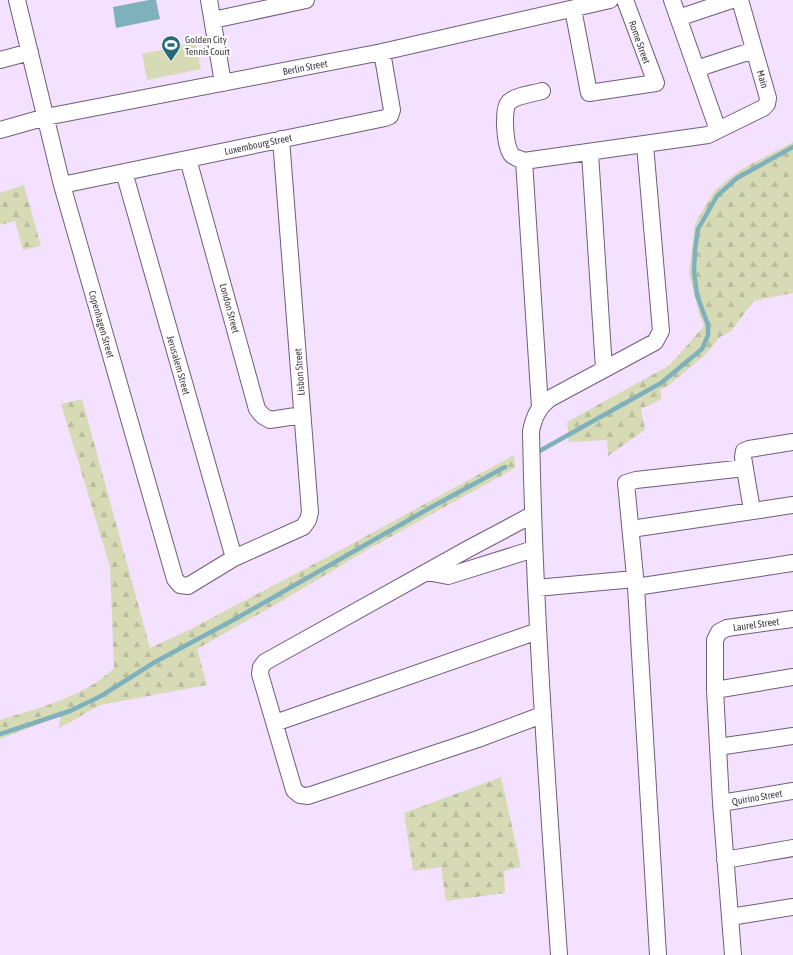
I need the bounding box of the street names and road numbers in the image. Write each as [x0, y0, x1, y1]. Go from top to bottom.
street label: Rome Street [627, 19, 652, 65]
street label: Berlin Street [282, 58, 329, 77]
street label: Main [755, 69, 770, 90]
street label: Luxembourg Street [223, 132, 293, 157]
street label: London Street [218, 282, 241, 334]
street label: Copenhagen Street [87, 289, 116, 359]
street label: Jerusalem Street [165, 334, 192, 396]
street label: Lisbon Street [292, 348, 307, 396]
street label: Laurel Street [732, 616, 780, 633]
street label: Quirino Street [731, 788, 783, 807]

